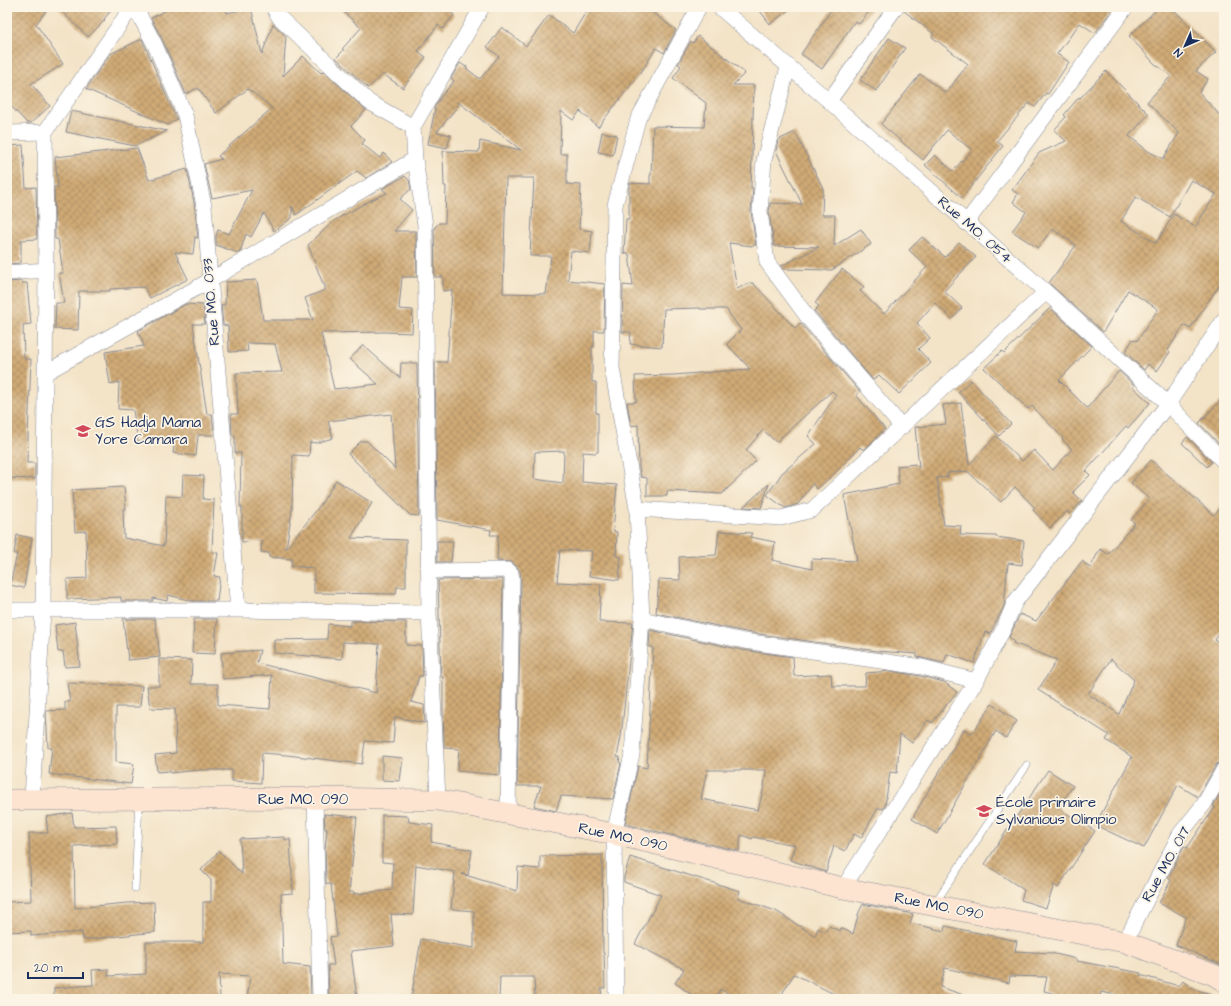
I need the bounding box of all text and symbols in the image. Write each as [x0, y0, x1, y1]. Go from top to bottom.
north arrow [1165, 26, 1205, 66]
text: N [1170, 45, 1186, 60]
street label: Rue MO. 054 [933, 191, 1017, 269]
street label: Rue MO. 033 [197, 257, 225, 347]
place label: GS Hadja Mama Yore Camara [95, 412, 201, 450]
school or university icon: GS Hadja Mama Yore Camara [74, 422, 92, 440]
street label: Rue MO. 090 [258, 789, 349, 810]
place label: École primaire Sylvanious Olimpio [996, 792, 1117, 831]
school or university icon: École primaire Sylvanious Olimpio [975, 802, 993, 820]
street label: Rue MO. 090 [577, 817, 670, 857]
street label: Rue MO. 017 [1137, 822, 1195, 906]
street label: Rue MO. 090 [893, 887, 986, 925]
scale bar [28, 954, 83, 980]
text: 20 m [34, 960, 63, 977]

